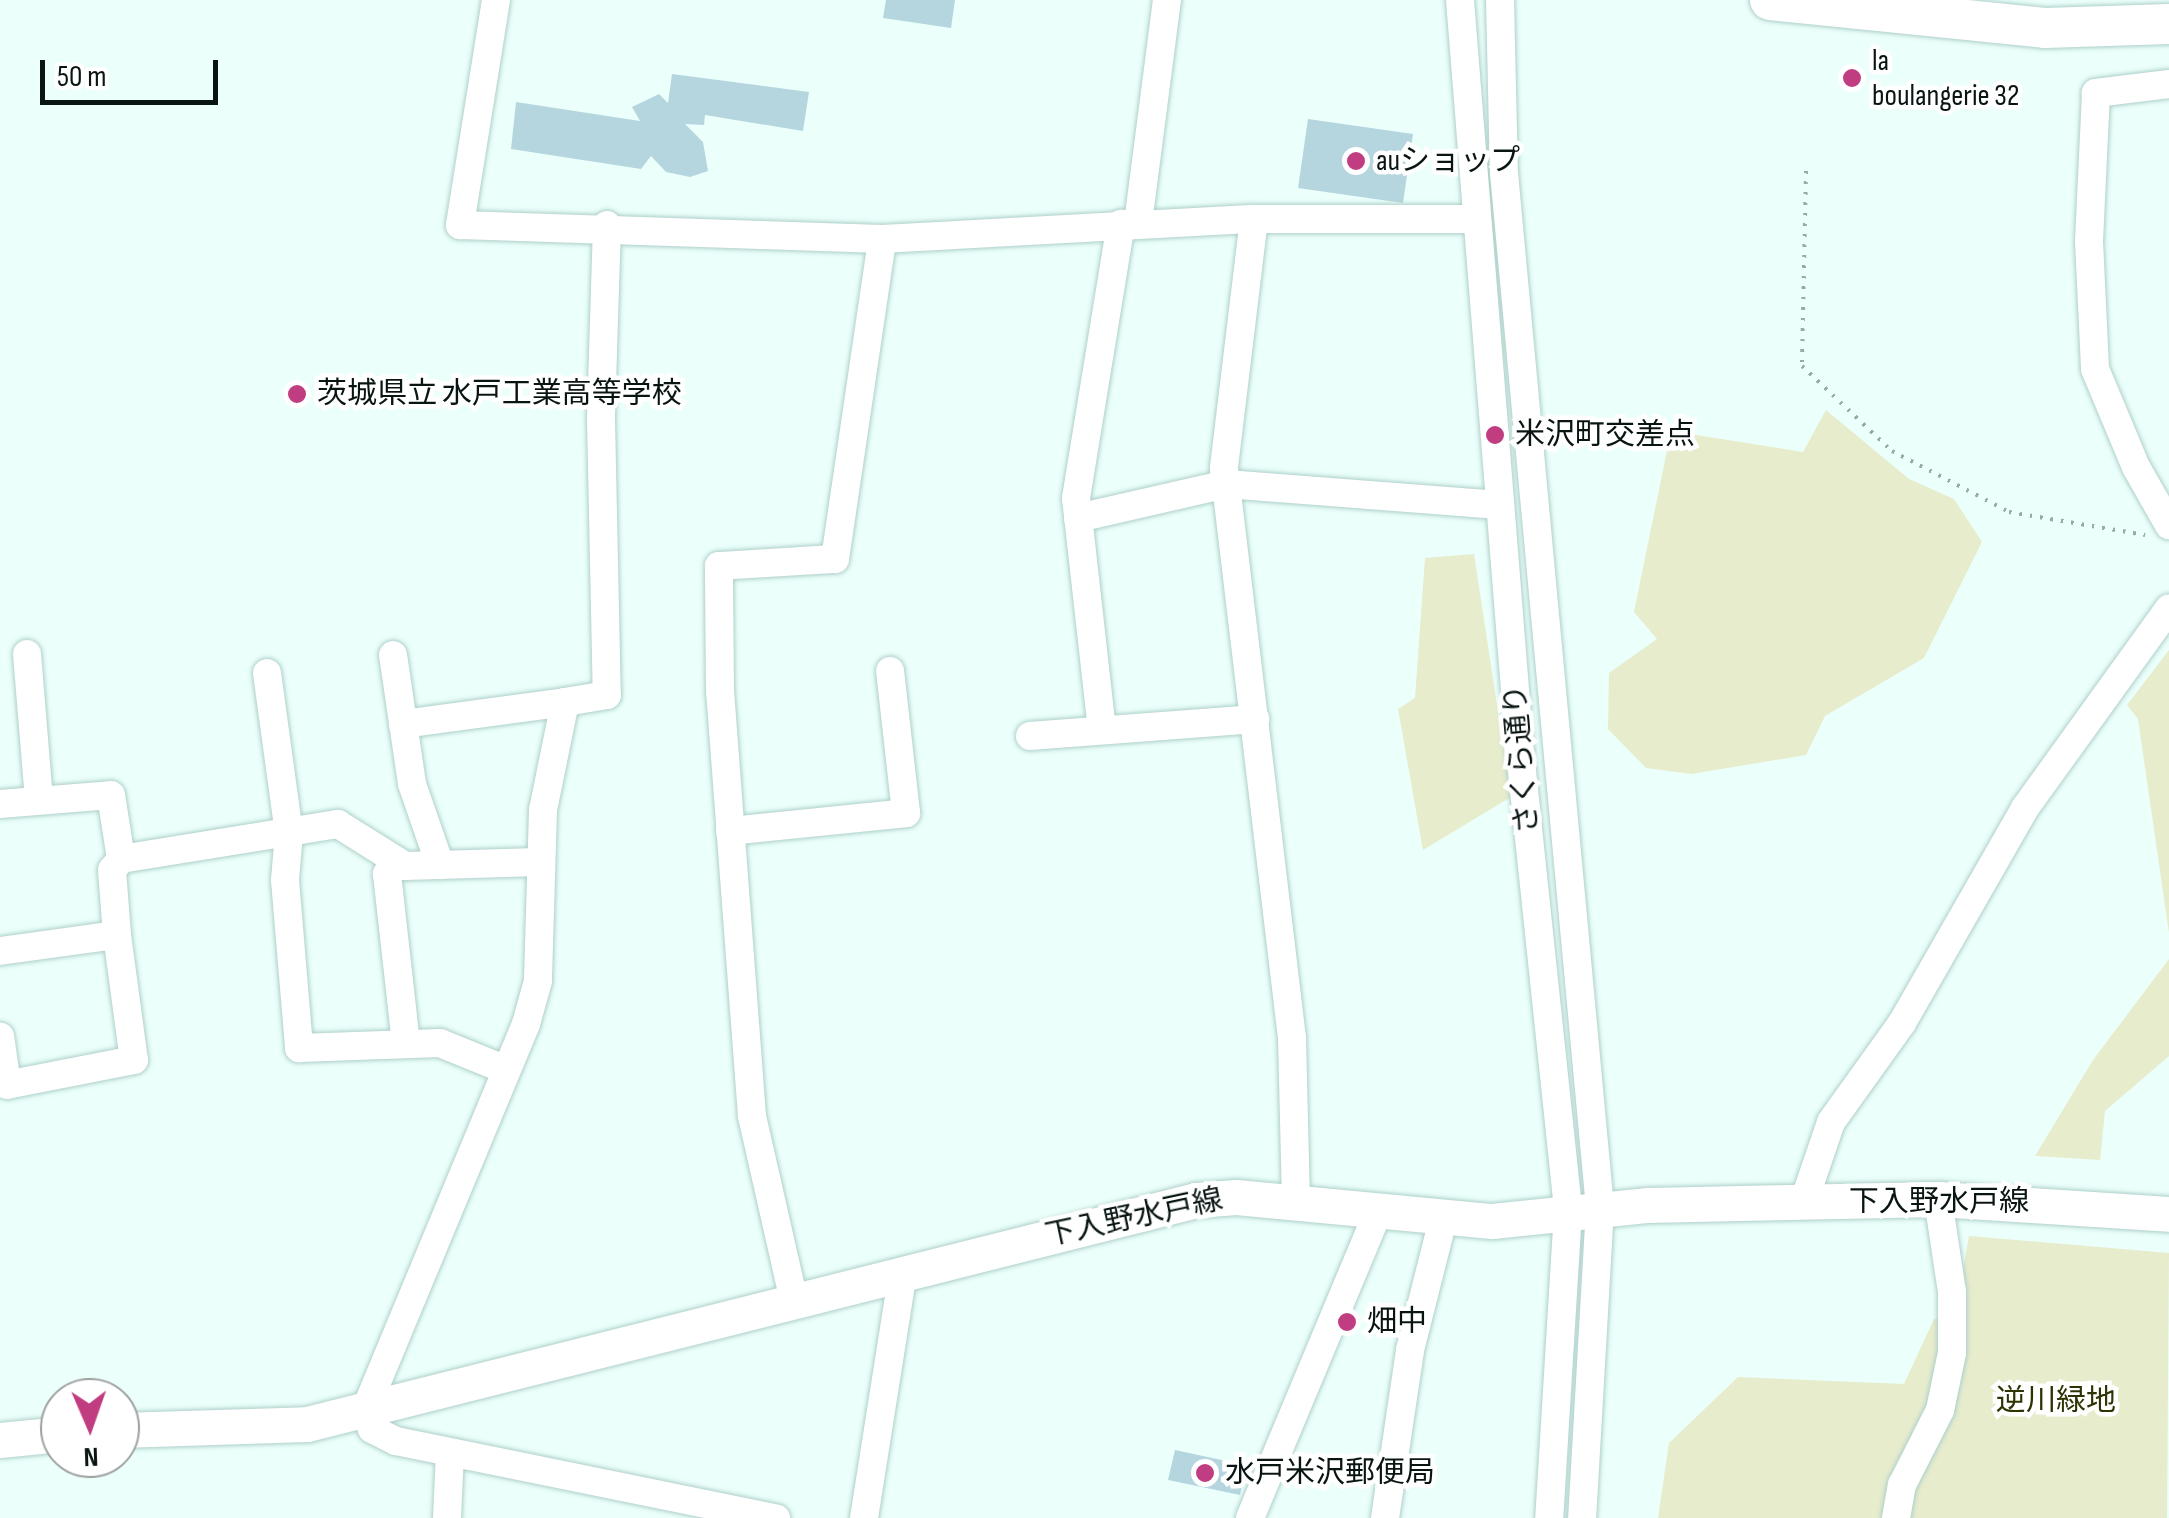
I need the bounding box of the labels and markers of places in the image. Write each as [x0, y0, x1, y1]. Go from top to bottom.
place label: la boulangerie 32 [1872, 43, 2019, 114]
marker: la boulangerie 32 [1841, 67, 1863, 89]
place label: auショップ [1376, 143, 1520, 179]
marker: auショップ [1345, 150, 1367, 172]
place label: 茨城県立 水戸工業高等学校 [317, 376, 682, 412]
marker: 茨城県立 水戸工業高等学校 [286, 383, 308, 405]
place label: 米沢町交差点 [1515, 417, 1695, 453]
marker: 米沢町交差点 [1484, 424, 1506, 446]
place label: 畑中 [1367, 1304, 1427, 1340]
marker: 畑中 [1336, 1311, 1358, 1333]
place label: 水戸米沢郵便局 [1225, 1455, 1435, 1491]
marker: 水戸米沢郵便局 [1194, 1462, 1216, 1484]

